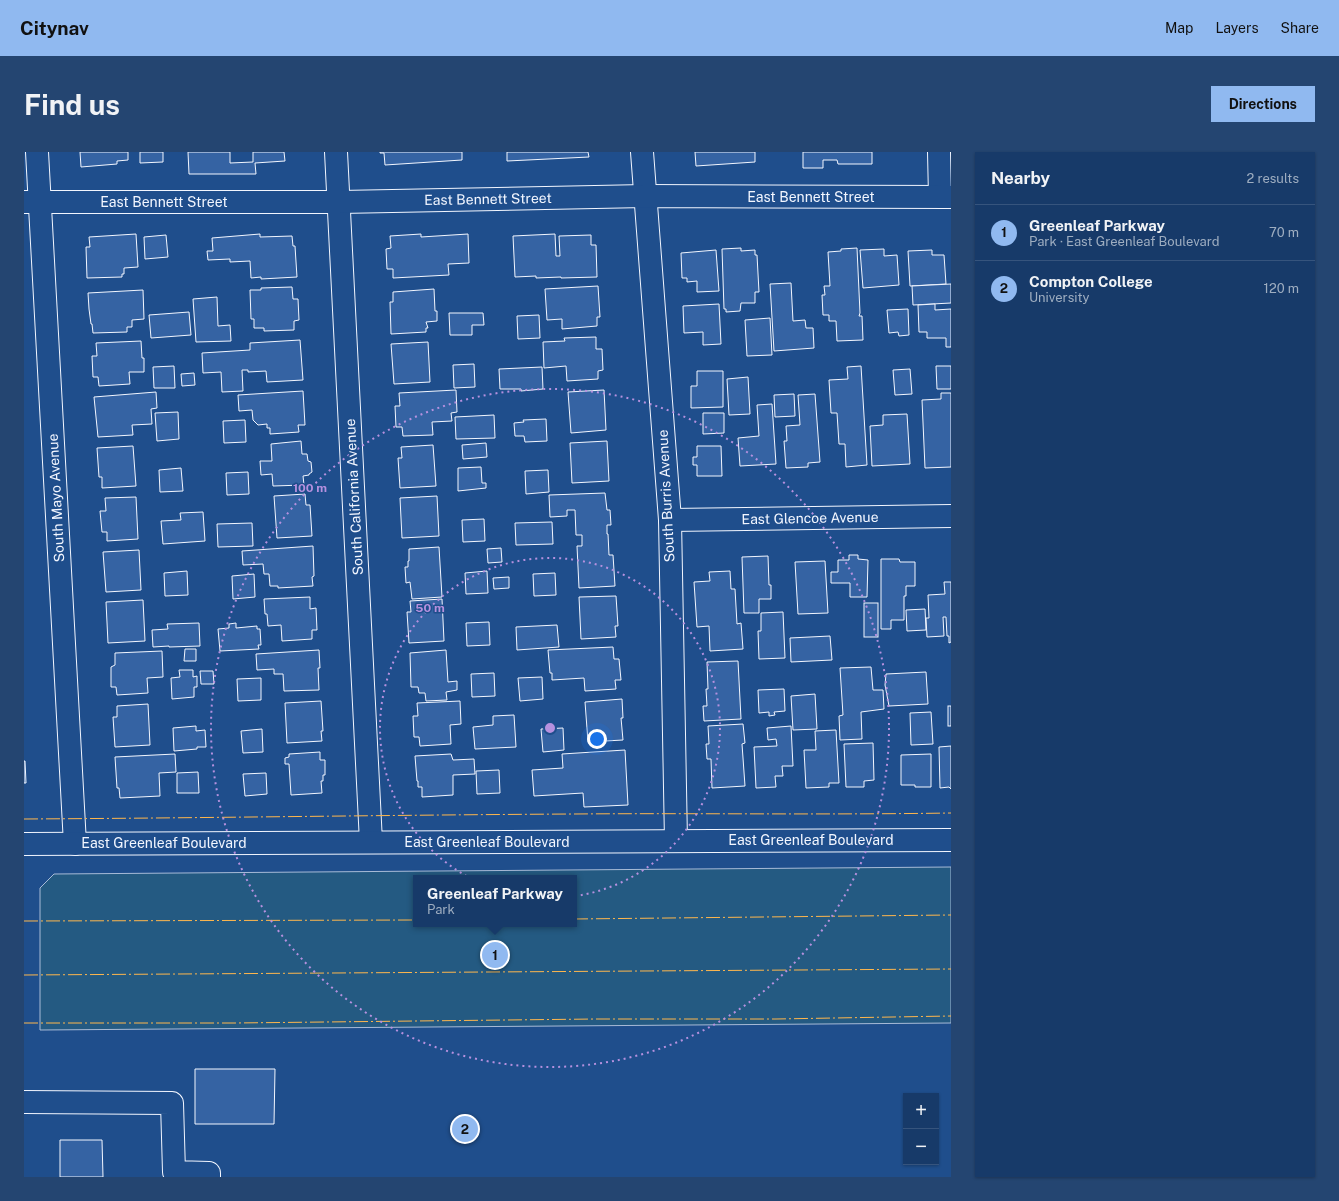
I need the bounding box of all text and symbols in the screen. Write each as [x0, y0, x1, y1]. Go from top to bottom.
text: Citynav [20, 17, 89, 39]
text: Map [1165, 20, 1193, 36]
text: Layers [1215, 20, 1259, 36]
text: Share [1281, 20, 1319, 36]
button: Directions [1211, 86, 1315, 122]
text: Find us [24, 88, 120, 121]
text: Nearby [991, 168, 1050, 188]
text: 2 results [1247, 171, 1299, 186]
street label: East Bennett Street [747, 189, 875, 205]
street label: East Bennett Street [424, 190, 552, 208]
street label: East Bennett Street [100, 194, 228, 210]
text: Greenleaf Parkway [1029, 217, 1165, 234]
text: 1 [1001, 225, 1007, 240]
text: 70 m [1269, 225, 1299, 240]
text: Park · East Greenleaf Boulevard [1029, 234, 1220, 249]
text: Compton College [1029, 273, 1153, 290]
text: 2 [1000, 281, 1008, 296]
text: 120 m [1264, 281, 1299, 296]
text: University [1029, 290, 1089, 305]
street label: South California Avenue [342, 418, 366, 576]
street label: South Burris Avenue [655, 429, 677, 563]
street label: South Mayo Avenue [45, 433, 67, 563]
text: 100 m [293, 481, 327, 495]
street label: East Glencoe Avenue [741, 509, 879, 527]
text: 50 m [415, 601, 445, 615]
centre of rings [543, 721, 557, 735]
your location [587, 729, 607, 749]
street label: East Greenleaf Boulevard [728, 832, 894, 848]
street label: East Greenleaf Boulevard [404, 834, 570, 850]
street label: East Greenleaf Boulevard [81, 835, 247, 851]
popup [413, 875, 577, 927]
text: Greenleaf Parkway [427, 885, 563, 902]
text: Park [427, 902, 455, 917]
pin: 1 [482, 940, 508, 970]
map controls [903, 1093, 939, 1165]
button: + [903, 1093, 939, 1129]
pin: 2 [452, 1114, 478, 1144]
button: − [903, 1129, 939, 1165]

